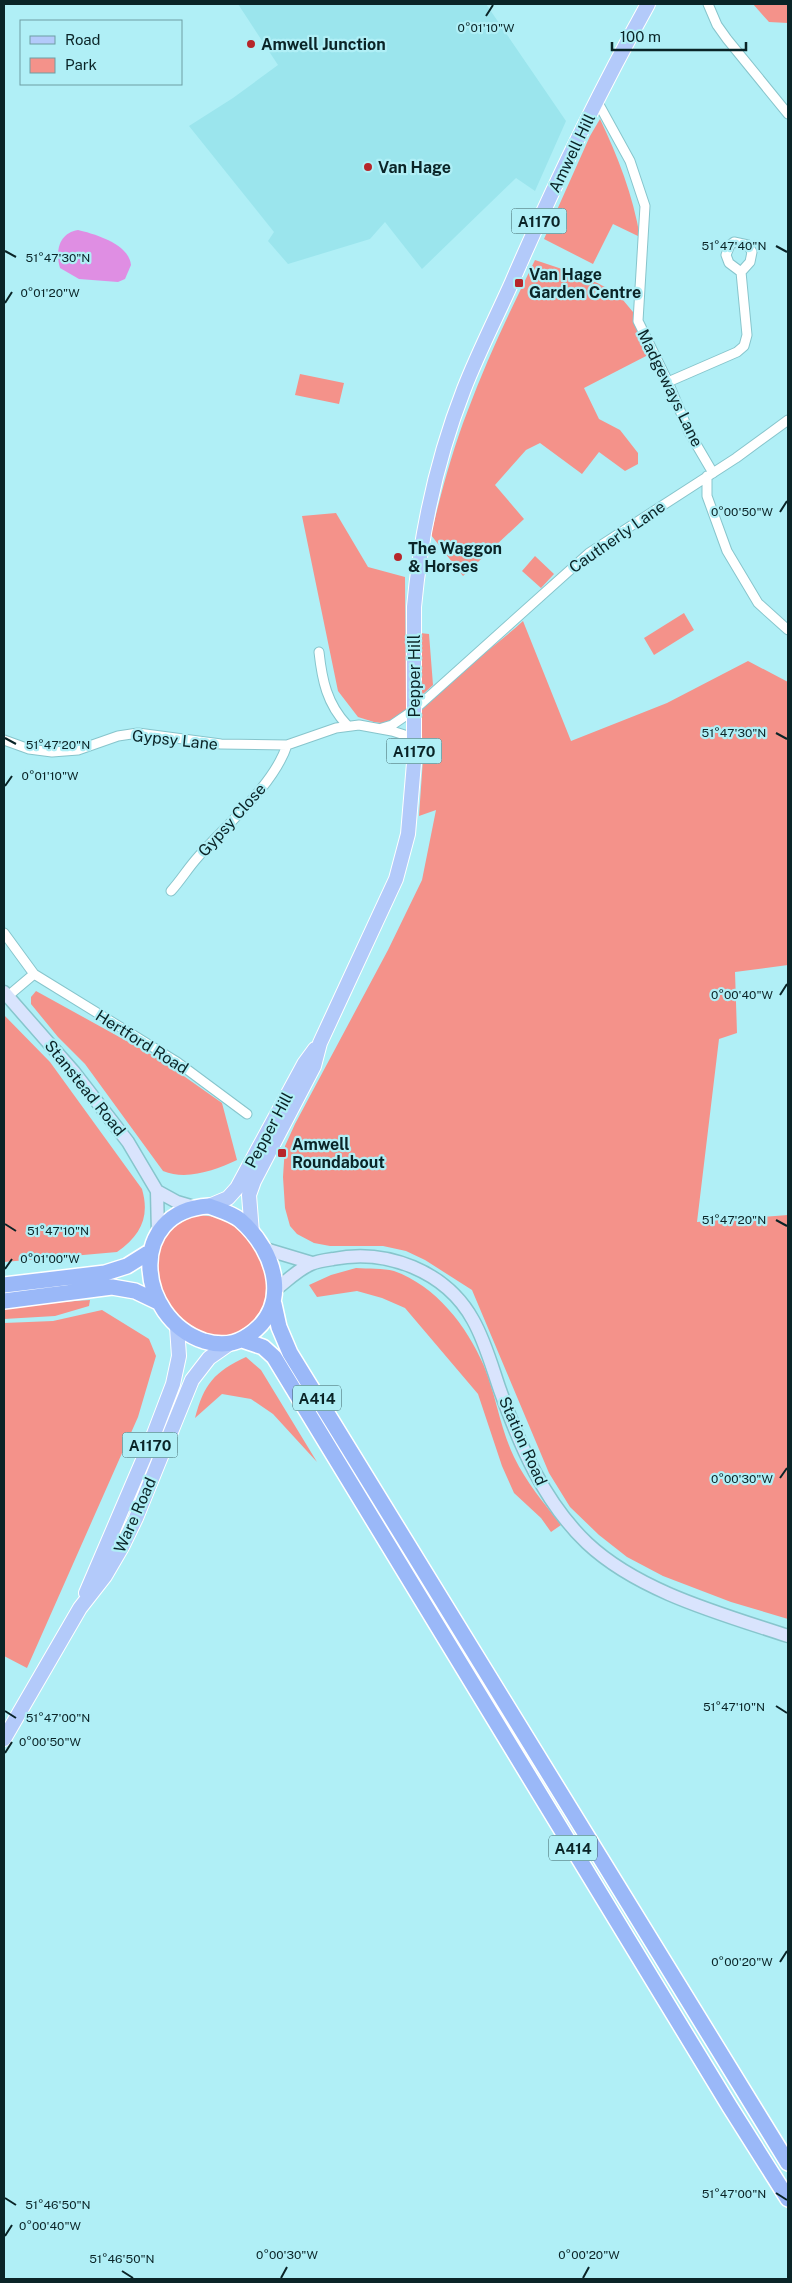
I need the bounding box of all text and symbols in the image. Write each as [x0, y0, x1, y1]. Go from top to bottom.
legend [20, 20, 182, 85]
scale bar [612, 20, 746, 52]
text: 0°01'10"W [458, 21, 515, 35]
text: 100 m [620, 28, 661, 45]
text: Road [65, 31, 101, 48]
place label: Amwell Junction [261, 35, 386, 54]
marker: Amwell Junction [245, 38, 257, 50]
text: Park [65, 56, 97, 73]
street label: Amwell Hill [545, 110, 599, 196]
place label: Van Hage [378, 158, 451, 177]
marker: Van Hage [362, 161, 374, 173]
road number: A1170 [512, 208, 566, 234]
text: 51°47'40"N [702, 239, 766, 253]
text: 51°47'30"N [26, 251, 90, 265]
place label: Van Hage Garden Centre [529, 265, 641, 302]
marker: Van Hage Garden Centre [513, 277, 525, 289]
text: 0°01'20"W [20, 286, 80, 300]
street label: Madgeways Lane [633, 326, 707, 450]
street label: Cautherly Lane [565, 497, 669, 577]
text: 0°00'50"W [711, 505, 774, 519]
place label: The Waggon & Horses [408, 539, 502, 576]
marker: The Waggon & Horses [392, 551, 404, 563]
street label: Pepper Hill [405, 634, 424, 718]
street label: Gypsy Lane [131, 726, 219, 754]
text: 51°47'30"N [702, 726, 766, 740]
text: 51°47'20"N [26, 738, 90, 752]
road number: A1170 [386, 738, 442, 764]
text: 0°01'10"W [22, 769, 79, 783]
street label: Gypsy Close [194, 780, 270, 860]
text: 0°00'40"W [711, 988, 774, 1002]
street label: Hertford Road [92, 1006, 192, 1078]
street label: Stanstead Road [41, 1036, 129, 1140]
street label: Pepper Hill [241, 1089, 297, 1171]
place label: Amwell Roundabout [292, 1135, 385, 1172]
marker: Amwell Roundabout [276, 1147, 288, 1159]
text: 51°47'20"N [702, 1213, 766, 1227]
text: 51°47'10"N [27, 1224, 89, 1238]
text: 0°01'00"W [20, 1252, 80, 1266]
road number: A414 [293, 1386, 341, 1410]
street label: Station Road [495, 1394, 551, 1488]
road number: A1170 [122, 1432, 178, 1458]
text: 0°00'30"W [711, 1472, 773, 1486]
street label: Ware Road [110, 1474, 160, 1556]
text: 51°47'10"N [703, 1700, 765, 1714]
text: 51°47'00"N [26, 1711, 90, 1725]
text: 0°00'50"W [19, 1735, 82, 1749]
road number: A414 [549, 1836, 597, 1860]
text: 0°00'20"W [711, 1955, 773, 1969]
text: 51°47'00"N [702, 2187, 766, 2201]
text: 51°46'50"N [25, 2198, 91, 2212]
text: 0°00'40"W [19, 2219, 82, 2233]
text: 0°00'30"W [256, 2248, 318, 2262]
text: 0°00'20"W [558, 2248, 620, 2262]
text: 51°46'50"N [89, 2252, 155, 2266]

